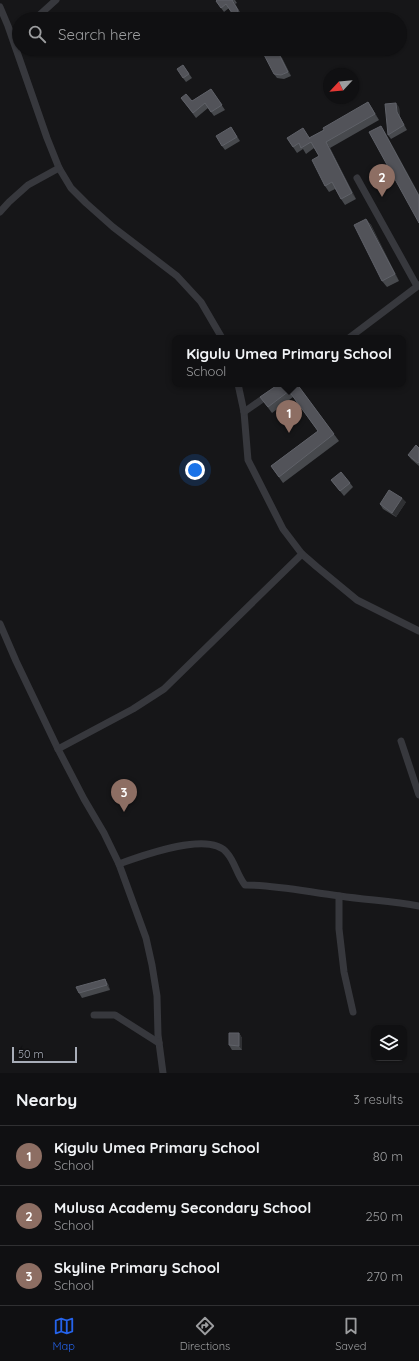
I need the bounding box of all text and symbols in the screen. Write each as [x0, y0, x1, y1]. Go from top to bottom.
search box [12, 12, 407, 56]
icon: search [26, 23, 48, 45]
text: Search here [58, 25, 141, 44]
north arrow [323, 68, 359, 104]
pin: 2 [369, 164, 395, 197]
popup [172, 335, 406, 387]
text: Kigulu Umea Primary School [186, 344, 392, 363]
text: School [186, 363, 226, 379]
pin: 1 [276, 400, 302, 433]
your location [185, 460, 205, 480]
pin: 3 [111, 779, 137, 812]
map controls [371, 1025, 407, 1061]
button: layers [371, 1025, 407, 1061]
scale bar [12, 1045, 77, 1064]
text: 50 m [18, 1047, 44, 1061]
text: Nearby [16, 1089, 77, 1110]
text: 3 results [353, 1091, 403, 1107]
text: Kigulu Umea Primary School [54, 1138, 260, 1157]
text: 1 [26, 1148, 32, 1164]
text: 80 m [373, 1148, 403, 1164]
text: School [54, 1157, 94, 1173]
text: Mulusa Academy Secondary School [54, 1198, 311, 1217]
text: 2 [25, 1208, 33, 1224]
text: 250 m [366, 1208, 403, 1224]
text: School [54, 1217, 94, 1233]
text: Skyline Primary School [54, 1258, 220, 1277]
text: 3 [26, 1268, 32, 1284]
text: 270 m [366, 1268, 403, 1284]
text: School [54, 1277, 94, 1293]
tab: Map [52, 1315, 75, 1353]
tab: Directions [180, 1315, 230, 1353]
tab: Saved [335, 1315, 367, 1353]

